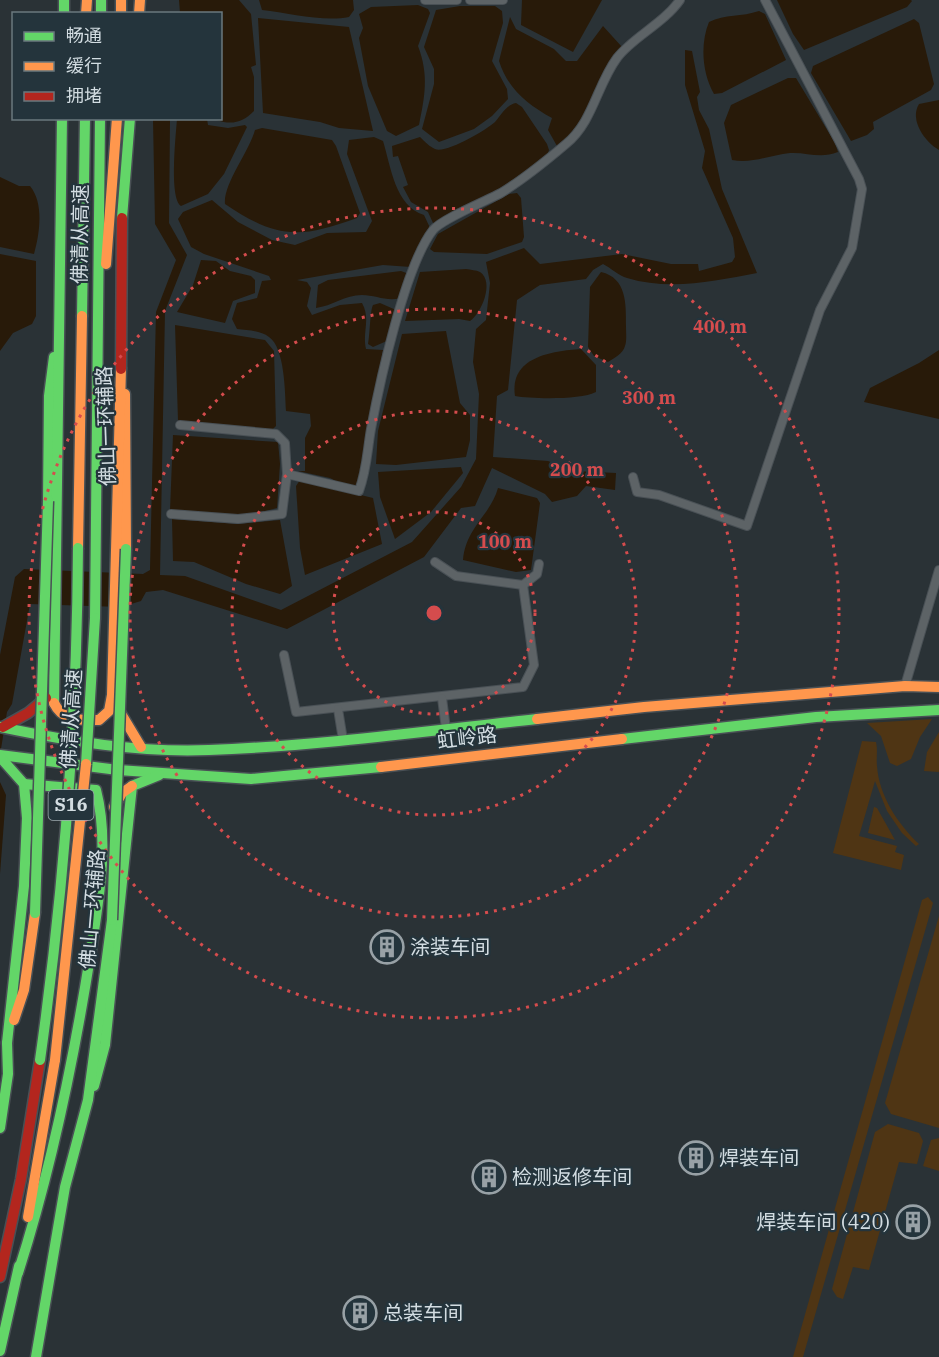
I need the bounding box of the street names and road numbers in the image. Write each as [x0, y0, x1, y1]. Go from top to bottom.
street label: 佛清从高速 [65, 184, 94, 284]
street label: 佛山一环辅路 [90, 366, 121, 486]
street label: 佛清从高速 [54, 668, 87, 770]
street label: 虹岭路 [436, 720, 498, 755]
road number: S16 [48, 790, 94, 820]
street label: 佛山一环辅路 [73, 848, 110, 970]

